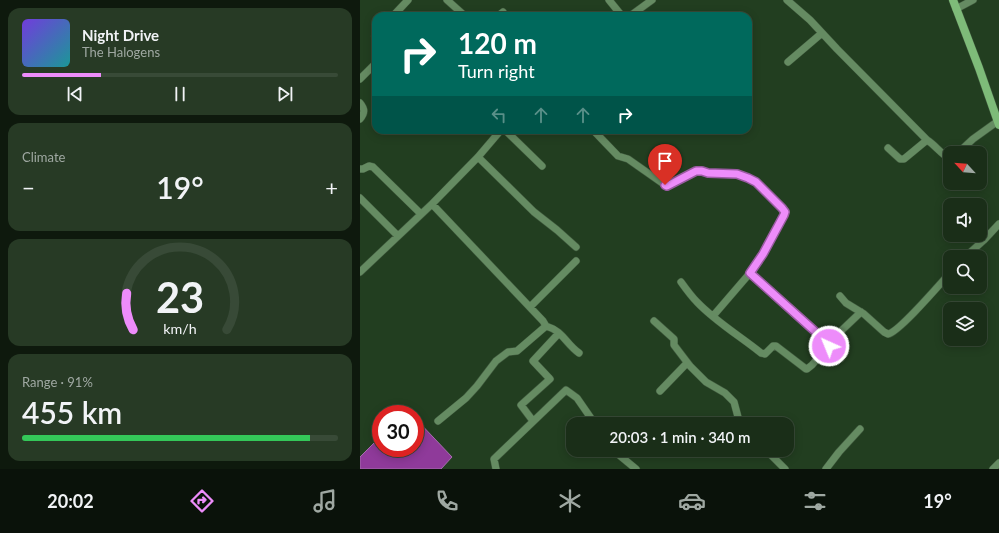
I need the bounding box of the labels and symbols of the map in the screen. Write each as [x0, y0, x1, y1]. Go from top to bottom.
pin [648, 144, 682, 185]
north arrow [943, 146, 987, 190]
position arrow [808, 325, 850, 367]
speed limit sign: 30 [372, 405, 424, 457]

